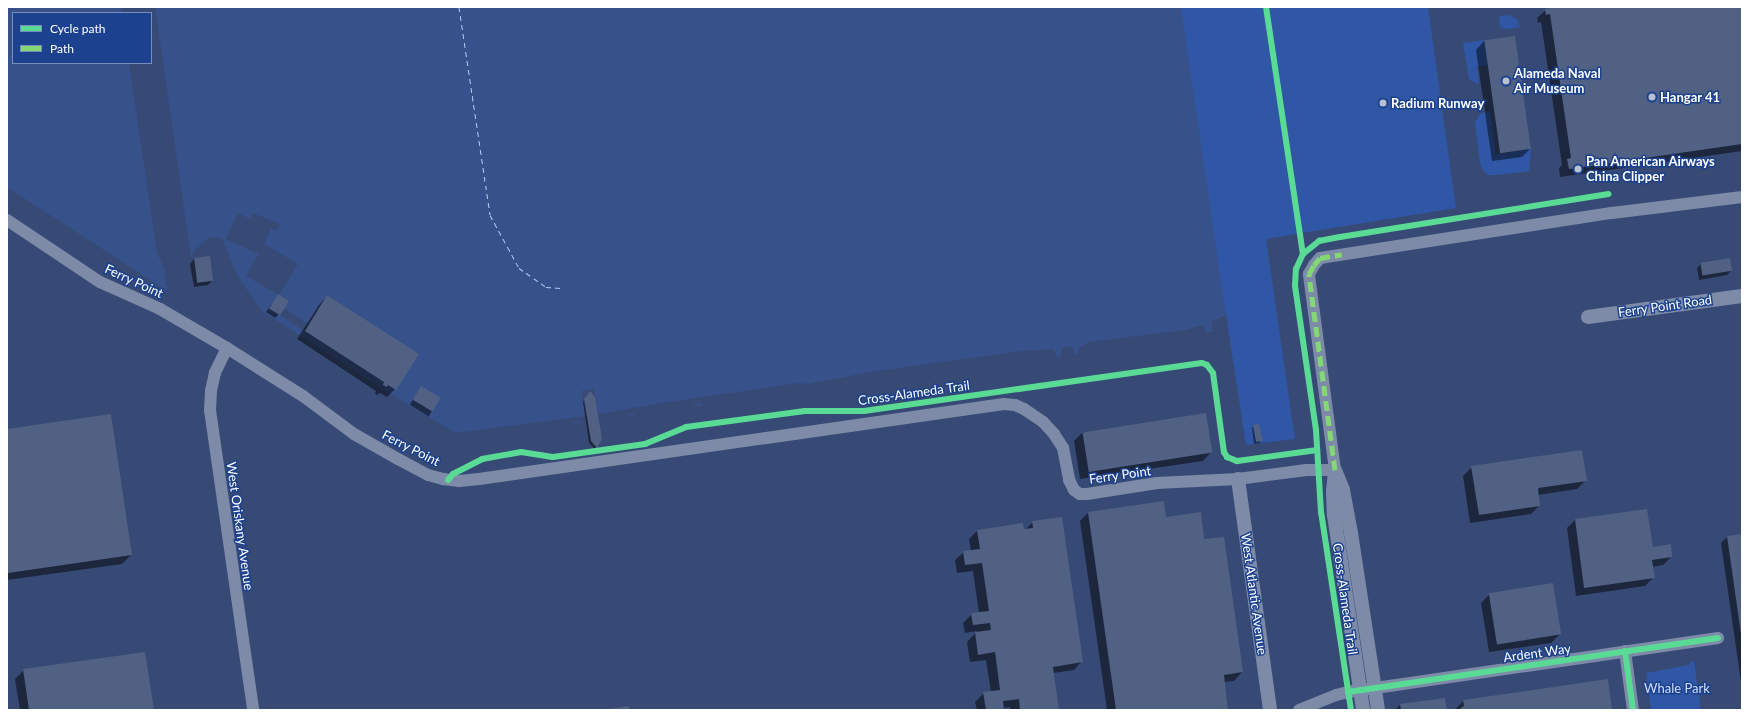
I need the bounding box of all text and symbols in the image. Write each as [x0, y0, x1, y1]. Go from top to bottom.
legend [12, 12, 152, 64]
text: Cycle path [50, 21, 105, 36]
text: Path [50, 41, 74, 56]
place label: Alameda Naval Air Museum [1514, 66, 1601, 97]
marker: Alameda Naval Air Museum [1501, 76, 1511, 86]
place label: Hangar 41 [1660, 89, 1720, 105]
marker: Hangar 41 [1647, 92, 1657, 102]
place label: Radium Runway [1391, 95, 1484, 111]
marker: Radium Runway [1378, 98, 1388, 108]
place label: Pan American Airways China Clipper [1586, 154, 1716, 185]
marker: Pan American Airways China Clipper [1573, 164, 1583, 174]
street label: Ferry Point [102, 261, 166, 301]
street label: Ferry Point Road [1617, 292, 1713, 320]
street label: Cross-Alameda Trail [857, 377, 971, 409]
street label: Ferry Point [379, 427, 443, 469]
street label: West Oriskany Avenue [223, 460, 257, 592]
street label: Ferry Point [1088, 463, 1152, 487]
street label: West Atlantic Avenue [1238, 532, 1270, 656]
street label: Cross-Alameda Trail [1329, 542, 1361, 656]
street label: Ardent Way [1502, 641, 1572, 665]
park label: Whale Park [1644, 680, 1710, 696]

